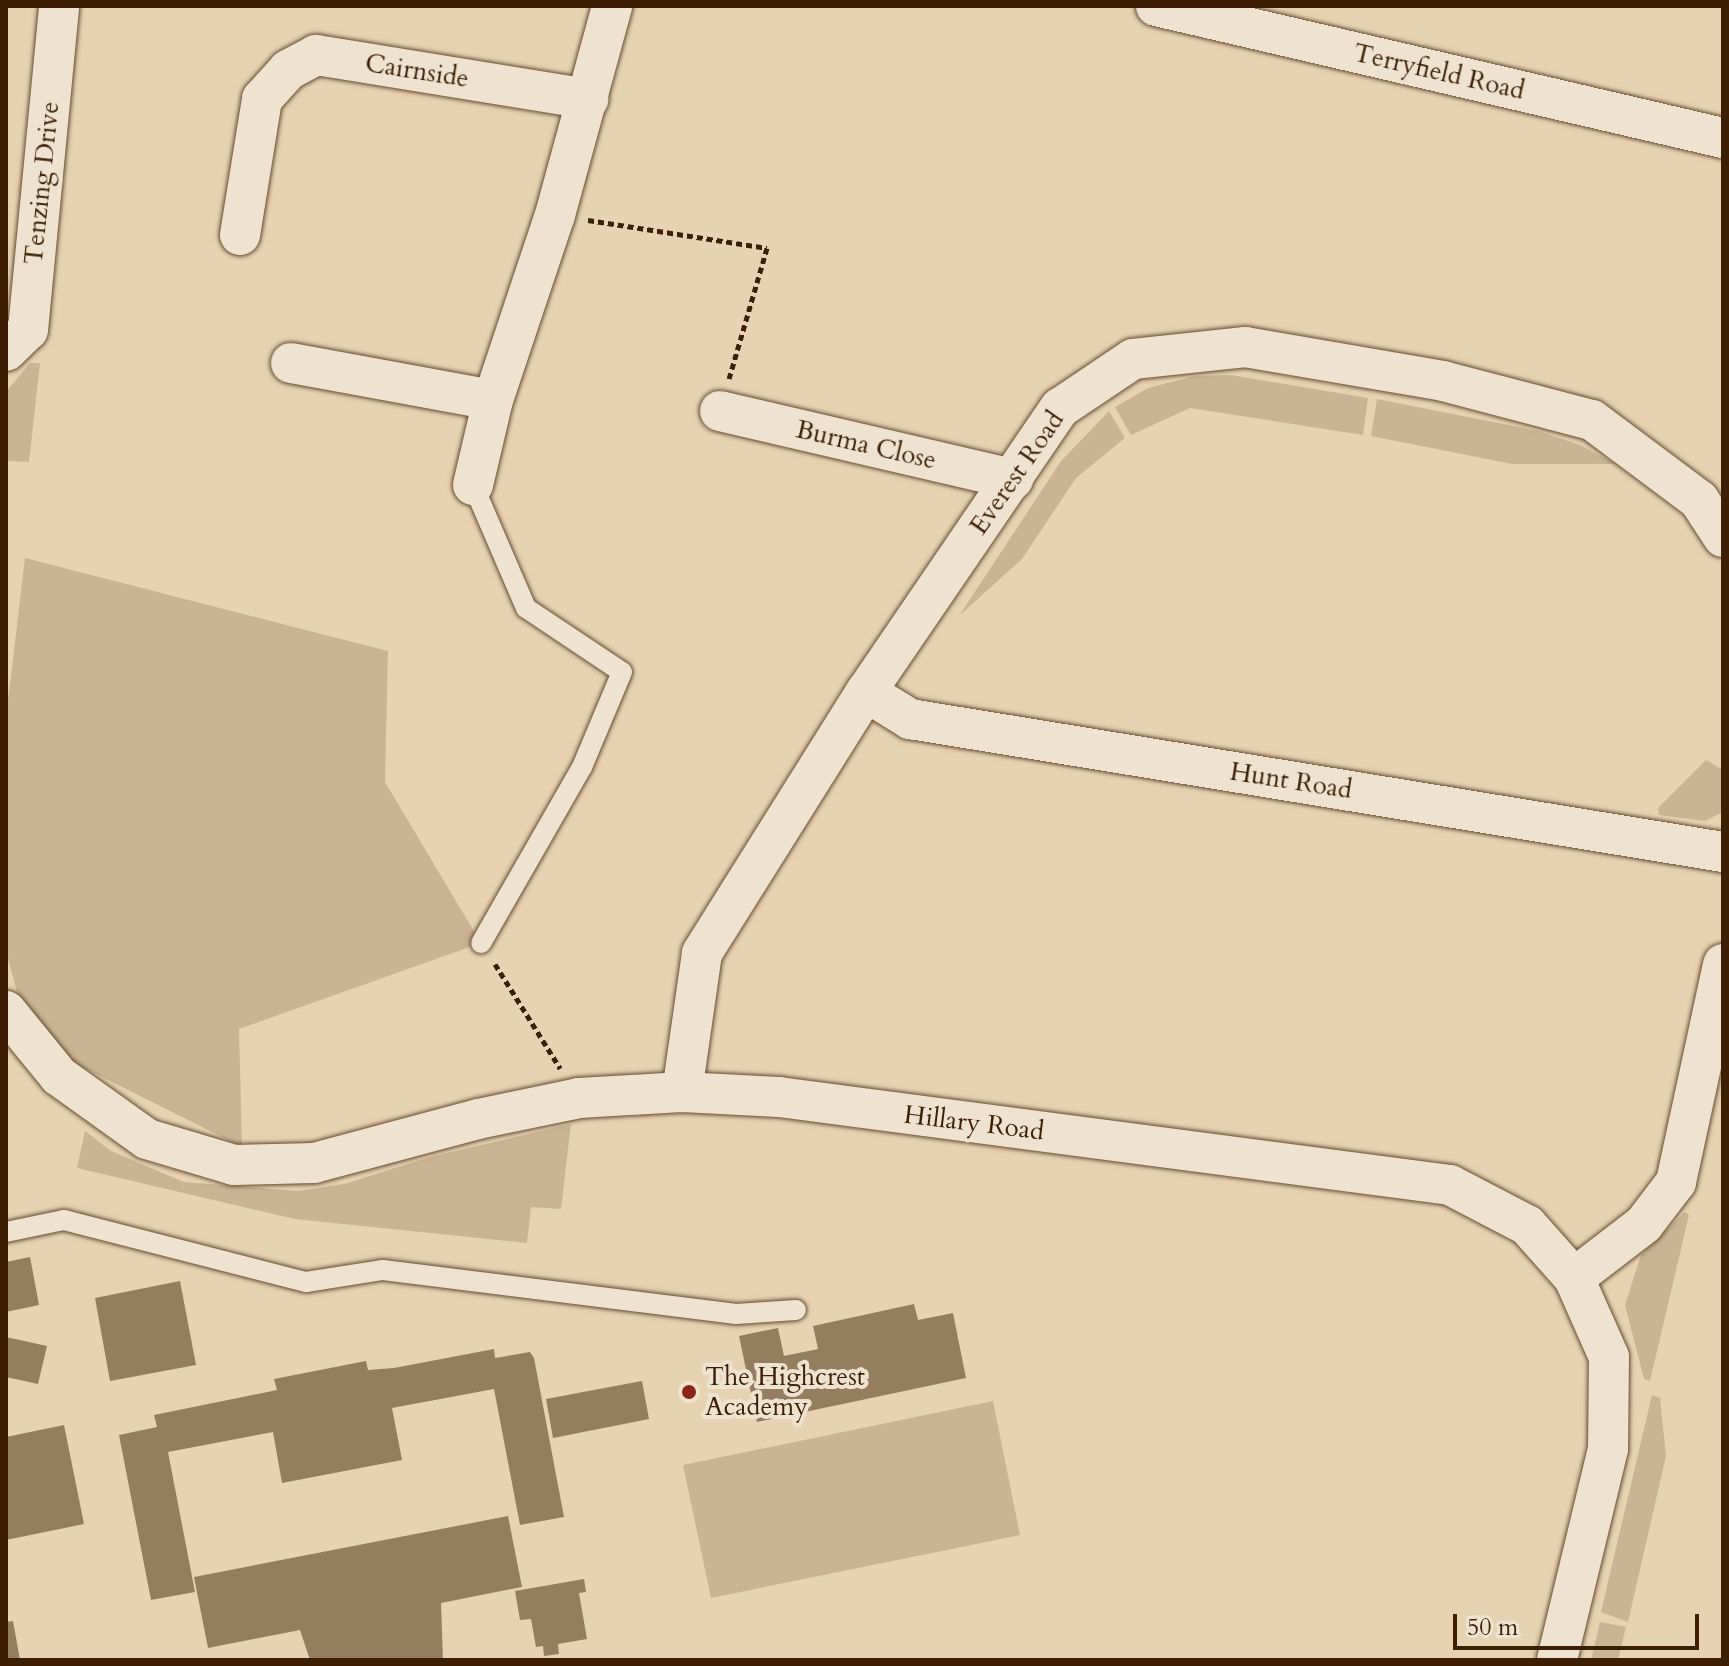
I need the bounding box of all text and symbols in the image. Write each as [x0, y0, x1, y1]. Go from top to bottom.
street label: Terryfield Road [1350, 37, 1528, 107]
street label: Cairnside [363, 47, 471, 95]
street label: Tenzing Drive [18, 100, 66, 266]
street label: Everest Road [963, 405, 1071, 541]
street label: Burma Close [793, 414, 939, 476]
street label: Hunt Road [1228, 756, 1354, 806]
street label: Hillary Road [902, 1099, 1046, 1147]
place label: The Highcrest Academy [705, 1361, 865, 1422]
marker: The Highcrest Academy [680, 1383, 698, 1401]
scale bar [1457, 1598, 1703, 1648]
text: 50 m [1467, 1611, 1518, 1644]

